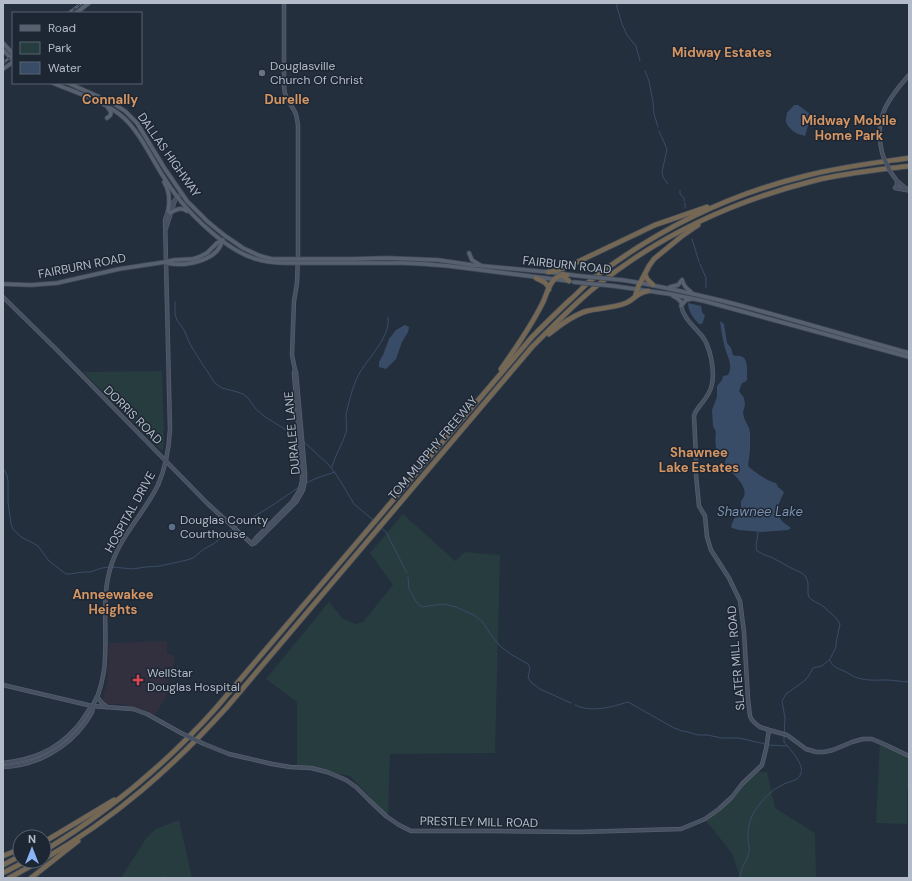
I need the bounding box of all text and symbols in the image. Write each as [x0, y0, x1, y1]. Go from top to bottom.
legend [12, 12, 142, 84]
text: Road [48, 20, 76, 36]
text: Park [48, 40, 72, 56]
district label: Midway Estates [672, 44, 772, 61]
place label: Douglasville Church Of Christ [270, 58, 364, 88]
text: Water [48, 60, 82, 76]
marker: Douglasville Church Of Christ [257, 68, 267, 78]
district label: Connally [82, 91, 138, 108]
district label: Durelle [264, 91, 310, 108]
street label: DALLAS HIGHWAY [134, 110, 204, 200]
district label: Midway Mobile Home Park [801, 112, 897, 144]
street label: FAIRBURN ROAD [37, 250, 127, 282]
street label: FAIRBURN ROAD [522, 252, 612, 278]
street label: DORRIS ROAD [100, 382, 166, 448]
street label: DURALEE LANE [280, 390, 304, 475]
street label: TOM MURPHY FREEWAY [385, 393, 481, 503]
district label: Shawnee Lake Estates [659, 444, 739, 476]
street label: HOSPITAL DRIVE [101, 468, 159, 555]
water label: Shawnee Lake [717, 503, 803, 520]
place label: Douglas County Courthouse [180, 512, 269, 542]
marker: Douglas County Courthouse [167, 522, 177, 532]
district label: Anneewakee Heights [72, 586, 154, 618]
street label: SLATER MILL ROAD [723, 605, 749, 711]
place label: WellStar Douglas Hospital [147, 665, 240, 695]
marker: WellStar Douglas Hospital [132, 674, 144, 686]
street label: PRESTLEY MILL ROAD [420, 813, 538, 831]
north arrow [12, 829, 52, 869]
text: N [28, 832, 36, 846]

